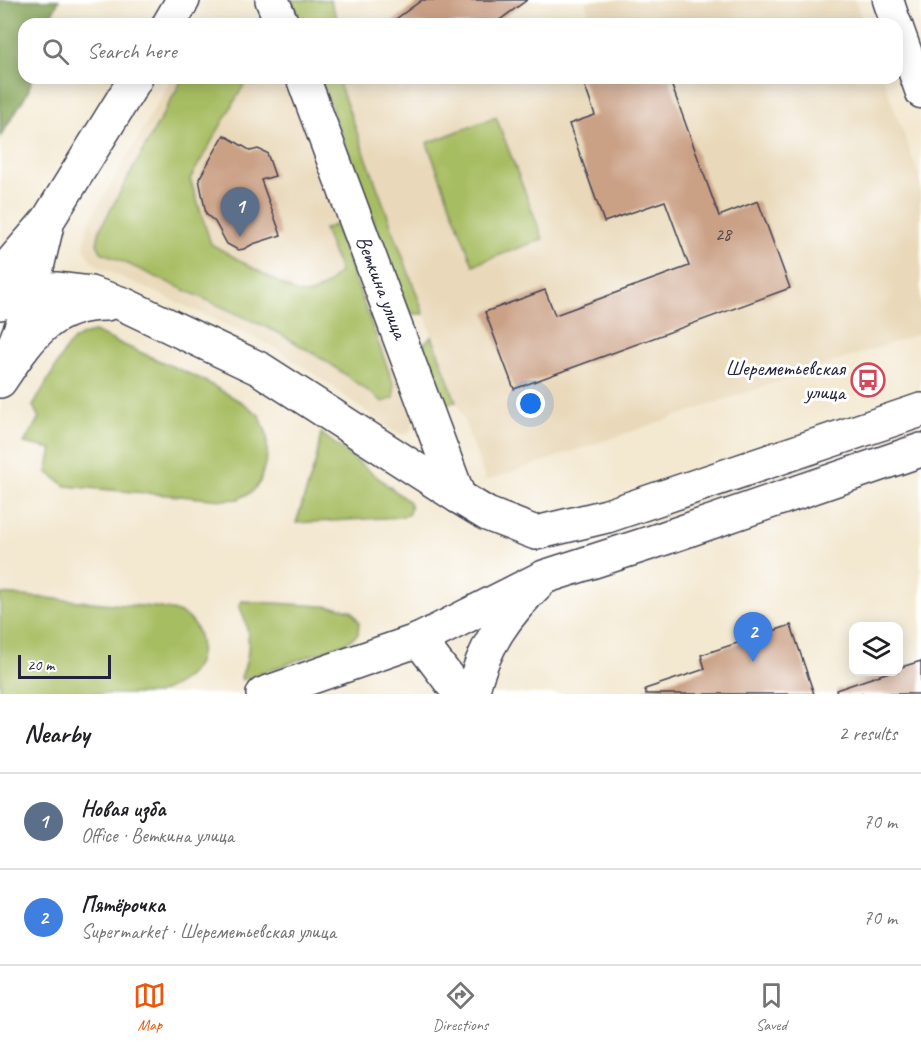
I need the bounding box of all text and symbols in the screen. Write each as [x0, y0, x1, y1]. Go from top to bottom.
search box [18, 18, 903, 84]
icon: search [39, 35, 72, 68]
text: Search here [87, 37, 177, 65]
pin: 1 [220, 188, 260, 237]
house number: 28 [715, 223, 733, 245]
street label: Веткина улица [351, 232, 414, 344]
place label: Шереметьевская улица [725, 355, 847, 405]
bus stop icon: Шереметьевская улица [850, 362, 886, 398]
your location [516, 389, 545, 418]
pin: 2 [734, 612, 772, 662]
map controls [849, 622, 903, 676]
button: layers [849, 622, 903, 676]
scale bar [18, 652, 111, 680]
text: 20 m [27, 655, 54, 675]
text: Nearby [24, 717, 89, 750]
text: 2 results [838, 721, 897, 746]
text: Новая изба [81, 795, 166, 823]
text: 1 [39, 809, 48, 834]
text: 70 m [863, 809, 897, 834]
text: Office · Веткина улица [81, 823, 234, 848]
text: Пятёрочка [81, 891, 165, 919]
text: 2 [39, 905, 48, 930]
text: 70 m [863, 905, 897, 930]
text: Supermarket · Шереметьевская улица [81, 919, 336, 944]
tab: Map [133, 979, 166, 1035]
tab: Directions [433, 979, 488, 1035]
tab: Saved [755, 979, 788, 1035]

